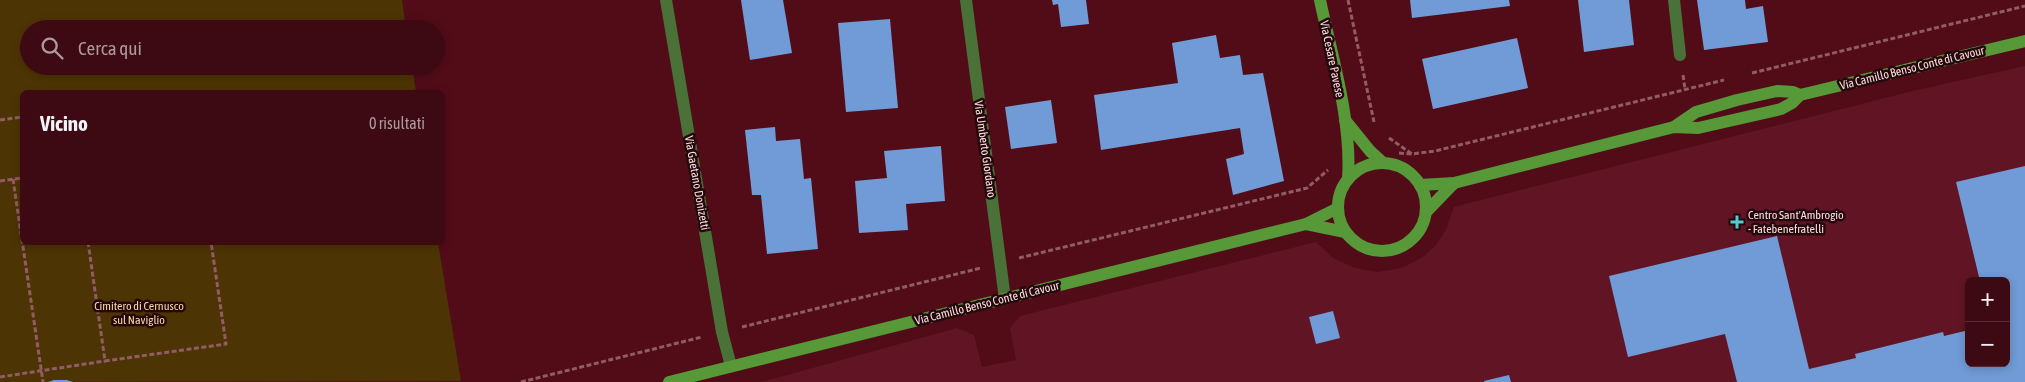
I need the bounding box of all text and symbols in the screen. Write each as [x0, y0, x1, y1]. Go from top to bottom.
street label: Via Cesare Pavese [1317, 19, 1347, 99]
search box [20, 20, 445, 75]
icon: search [38, 34, 66, 62]
text: Cerca qui [78, 37, 142, 59]
street label: Via Camillo Benso Conte di Cavour [1838, 43, 1986, 93]
street label: Via Umberto Giordano [971, 100, 999, 199]
text: Vicino [40, 111, 88, 135]
text: 0 risultati [369, 114, 425, 132]
street label: Via Gaetano Donizetti [682, 135, 712, 231]
place label: Centro Sant'Ambrogio - Fatebenefratelli [1748, 208, 1844, 236]
marker: Centro Sant'Ambrogio - Fatebenefratelli [1730, 215, 1744, 229]
map controls [1965, 277, 2010, 367]
button: + [1965, 277, 2010, 322]
street label: Via Camillo Benso Conte di Cavour [913, 278, 1061, 328]
park label: Cimitero di Cernusco sul Naviglio [94, 299, 184, 327]
button: − [1965, 322, 2010, 367]

